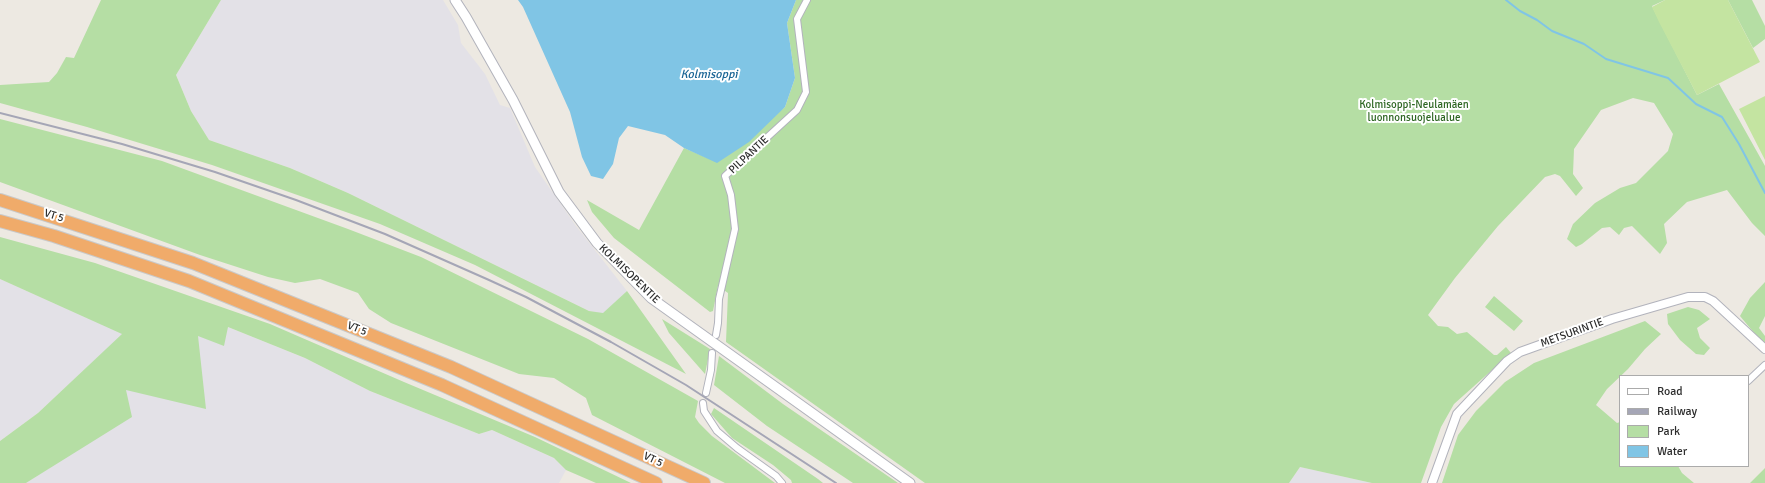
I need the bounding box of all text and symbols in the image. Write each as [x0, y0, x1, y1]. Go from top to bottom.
water label: Kolmisoppi [681, 68, 737, 82]
park label: Kolmisoppi-Neulamäen luonnonsuojelualue [1359, 98, 1469, 124]
street label: PILPANTIE [726, 133, 772, 177]
street label: VT 5 [42, 207, 66, 225]
street label: KOLMISOPENTIE [596, 242, 662, 306]
street label: METSURINTIE [1539, 315, 1605, 351]
street label: VT 5 [345, 319, 369, 339]
legend [1619, 375, 1749, 467]
text: Road [1657, 384, 1683, 399]
text: Railway [1657, 404, 1697, 419]
text: Park [1657, 424, 1680, 439]
text: Water [1657, 444, 1687, 459]
street label: VT 5 [641, 450, 665, 470]

